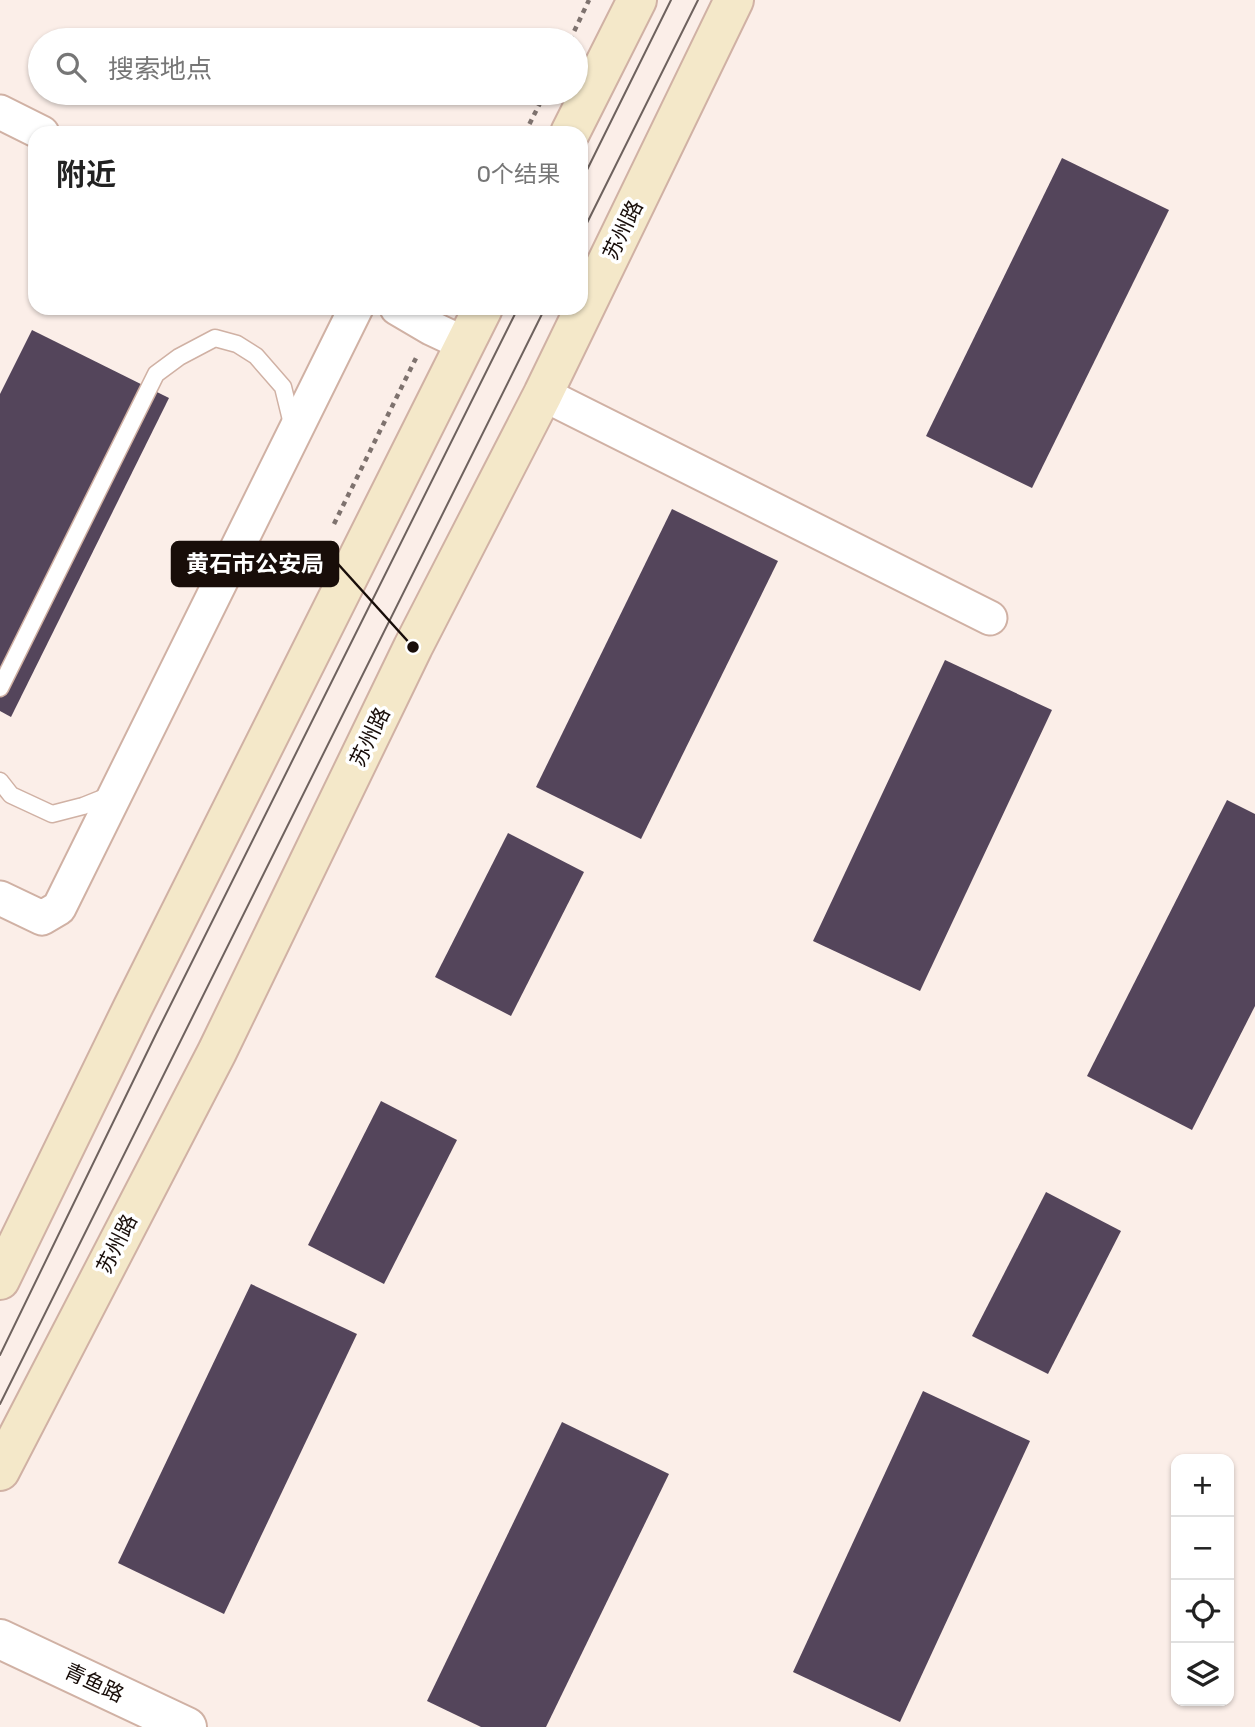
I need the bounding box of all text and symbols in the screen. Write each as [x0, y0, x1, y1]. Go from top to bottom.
search box [28, 28, 588, 105]
icon: search [52, 48, 90, 86]
text: 搜索地点 [108, 54, 212, 85]
text: 附近 [56, 157, 116, 193]
text: 0个结果 [476, 160, 560, 188]
street label: 苏州路 [598, 196, 648, 264]
callout: 黄石市公安局 [172, 542, 338, 586]
text: 黄石市公安局 [186, 550, 324, 578]
street label: 苏州路 [345, 703, 395, 771]
street label: 苏州路 [91, 1210, 142, 1278]
map controls [1171, 1454, 1234, 1706]
button: + [1171, 1454, 1234, 1517]
button: − [1171, 1517, 1234, 1580]
button: locate [1171, 1580, 1234, 1643]
button: layers [1171, 1643, 1234, 1706]
street label: 青鱼路 [60, 1658, 128, 1707]

